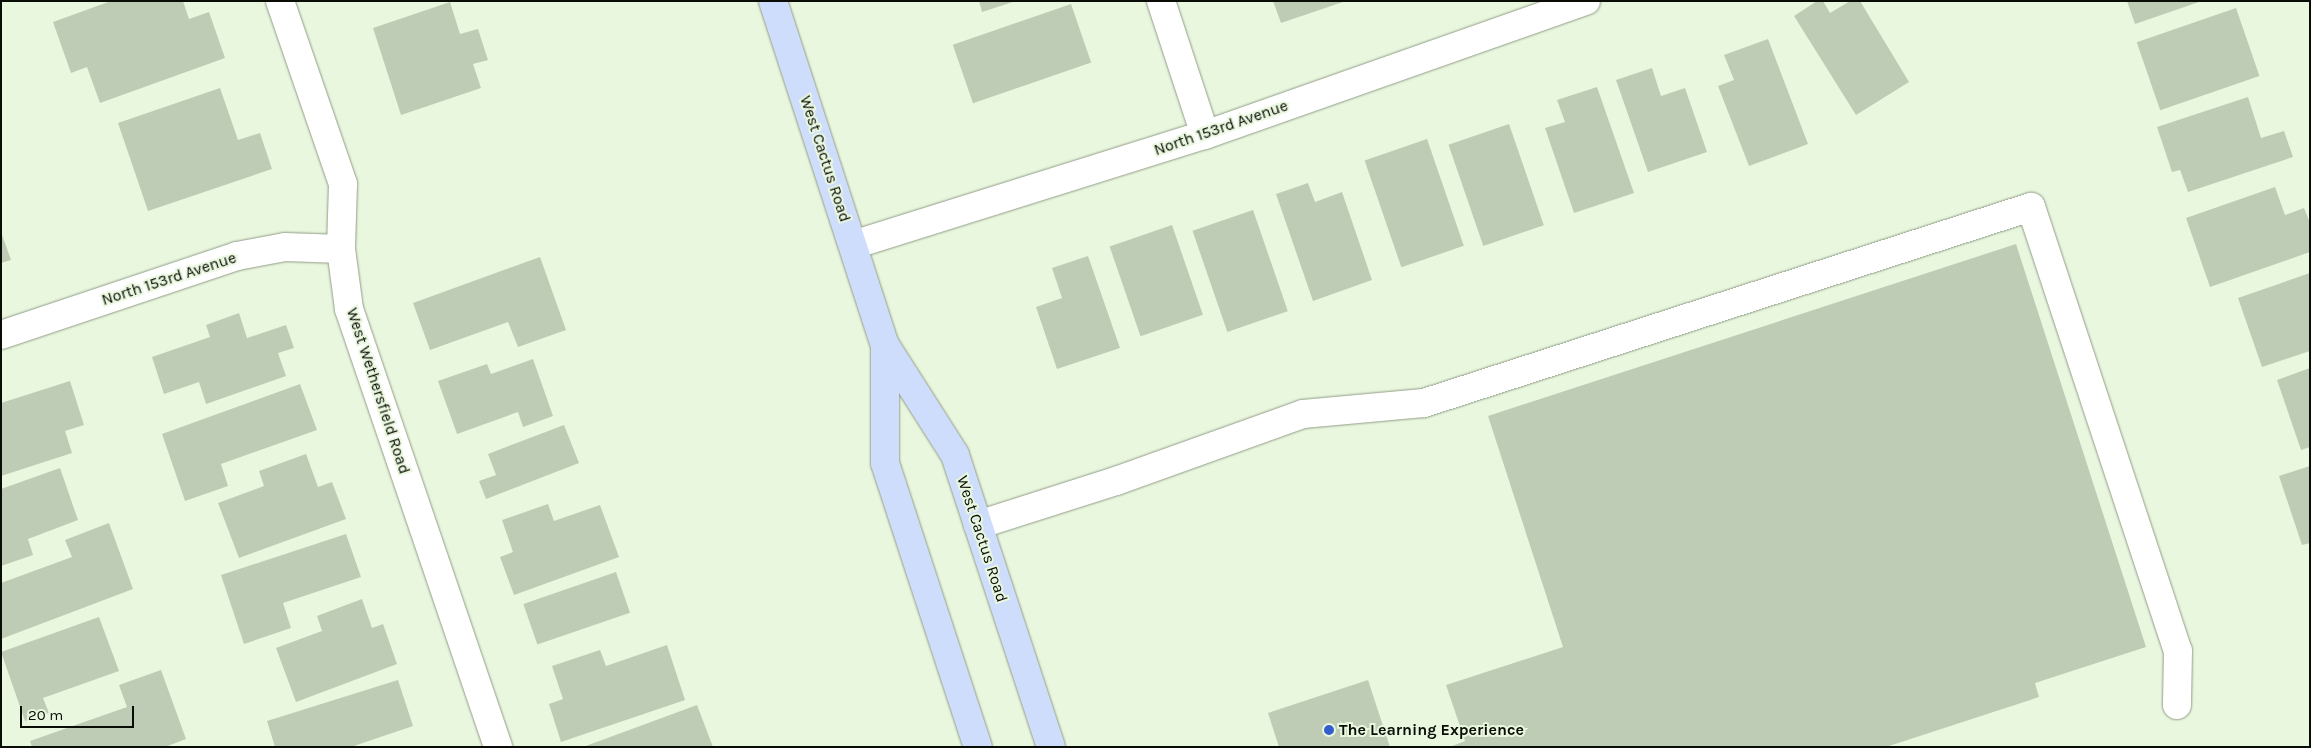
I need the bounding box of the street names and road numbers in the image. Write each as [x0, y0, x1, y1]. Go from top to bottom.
street label: West Cactus Road [795, 93, 855, 225]
street label: North 153rd Avenue [1151, 96, 1291, 160]
street label: North 153rd Avenue [99, 248, 239, 310]
street label: West Wethersfield Road [342, 306, 414, 476]
street label: West Cactus Road [952, 473, 1012, 605]

